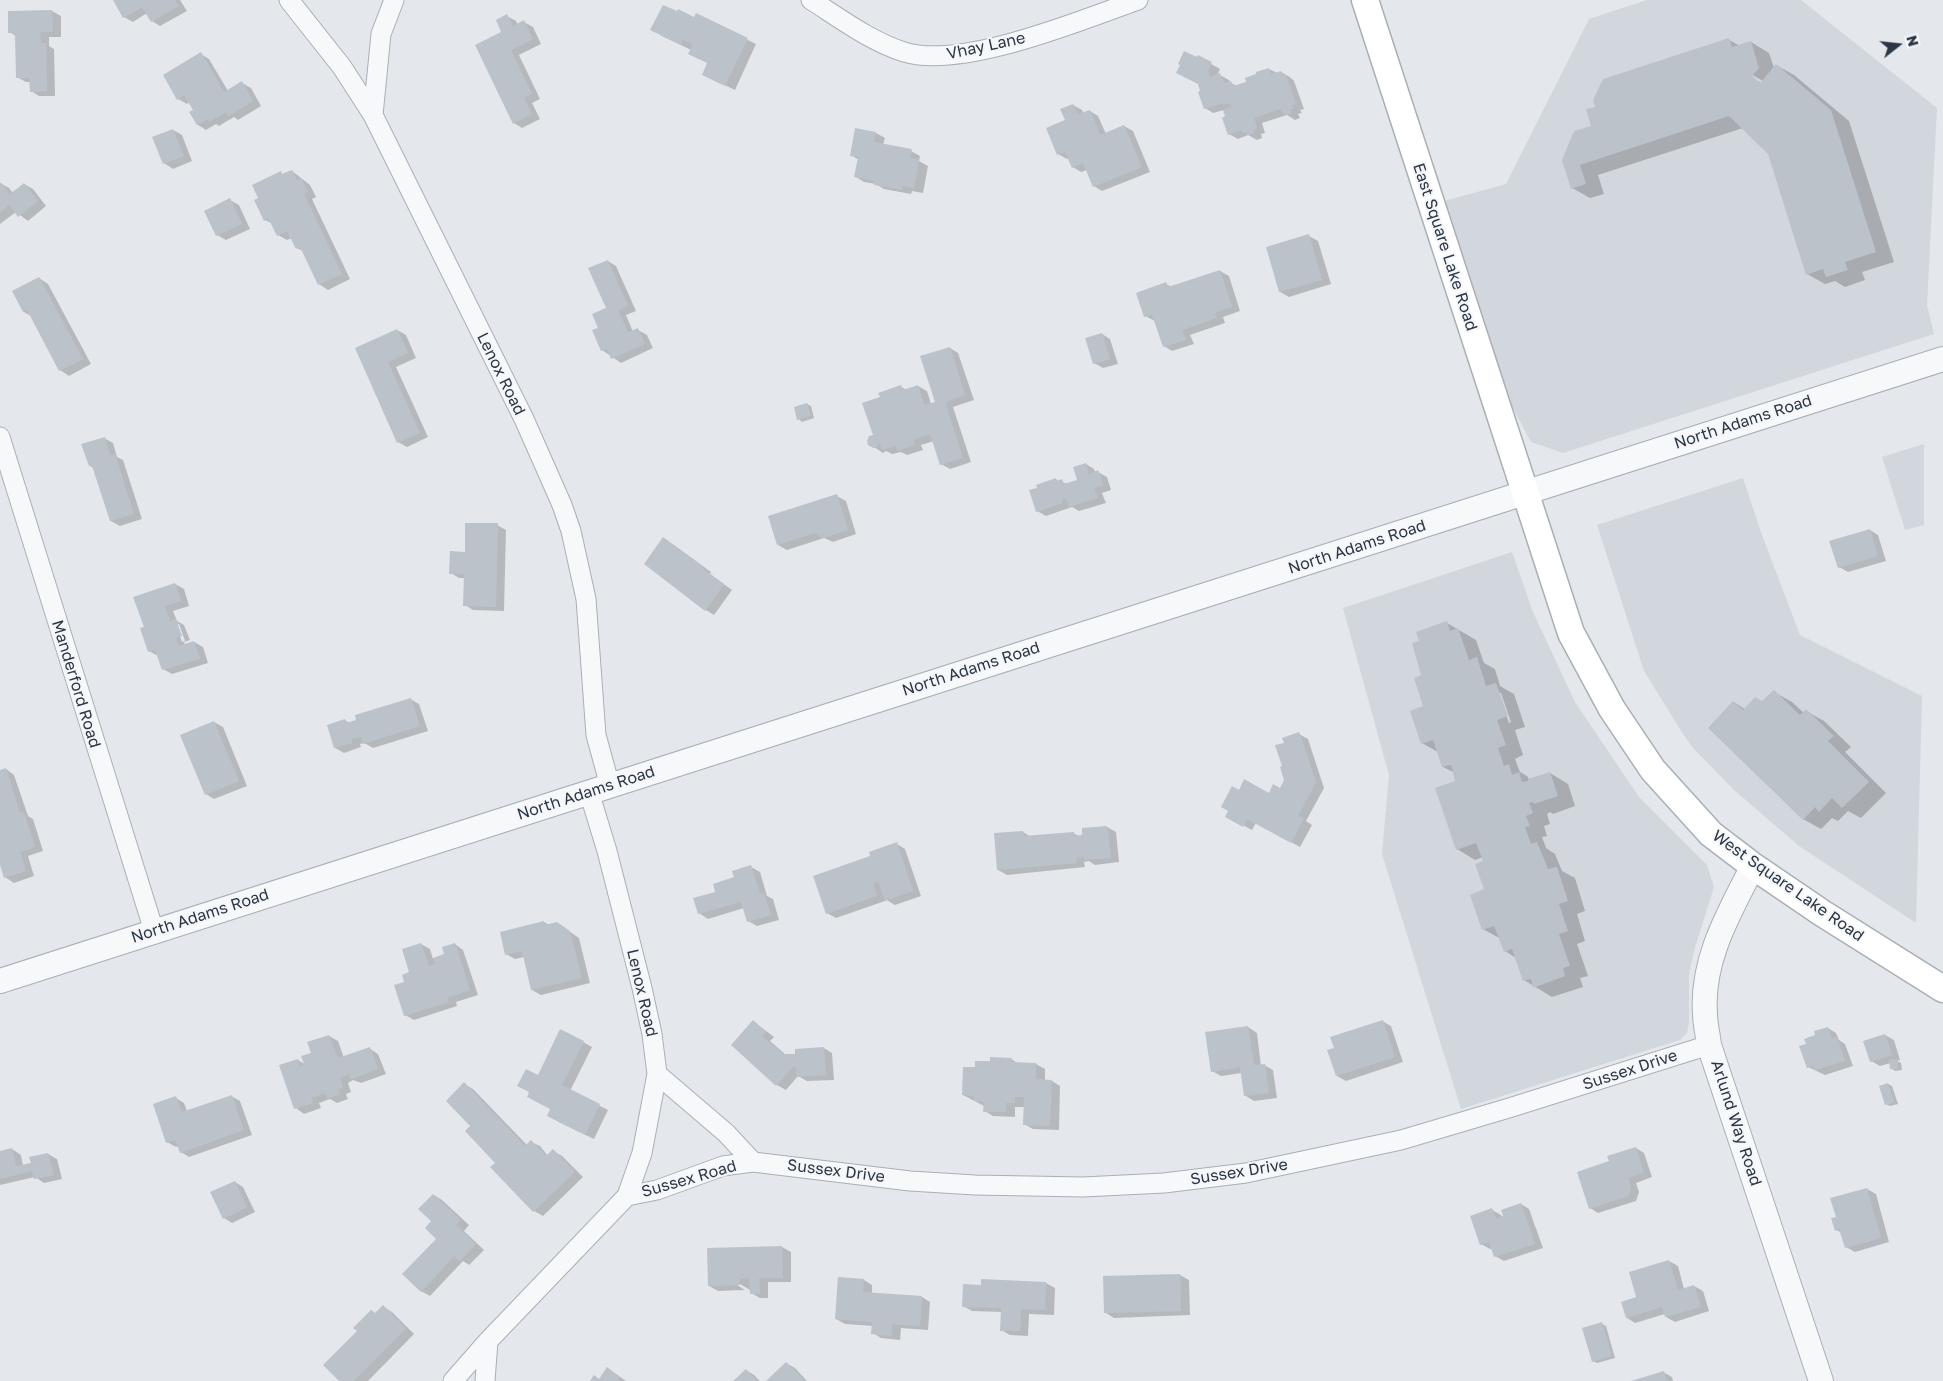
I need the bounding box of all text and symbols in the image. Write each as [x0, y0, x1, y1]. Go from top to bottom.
north arrow [1873, 20, 1923, 70]
street label: Vhay Lane [945, 28, 1027, 64]
text: N [1903, 33, 1923, 48]
street label: East Square Lake Road [1409, 161, 1481, 333]
street label: Lenox Road [473, 330, 529, 418]
street label: North Adams Road [1672, 391, 1814, 453]
street label: North Adams Road [1286, 516, 1428, 578]
street label: Manderford Road [47, 618, 105, 750]
street label: North Adams Road [900, 638, 1042, 700]
street label: North Adams Road [515, 762, 657, 824]
street label: West Square Lake Road [1709, 826, 1867, 946]
street label: North Adams Road [129, 885, 271, 947]
street label: Lenox Road [623, 947, 661, 1039]
street label: Sussex Drive [1580, 1046, 1680, 1094]
street label: Arlund Way Road [1707, 1058, 1765, 1188]
street label: Sussex Drive [786, 1155, 886, 1187]
street label: Sussex Drive [1189, 1155, 1289, 1189]
street label: Sussex Road [639, 1156, 739, 1202]

